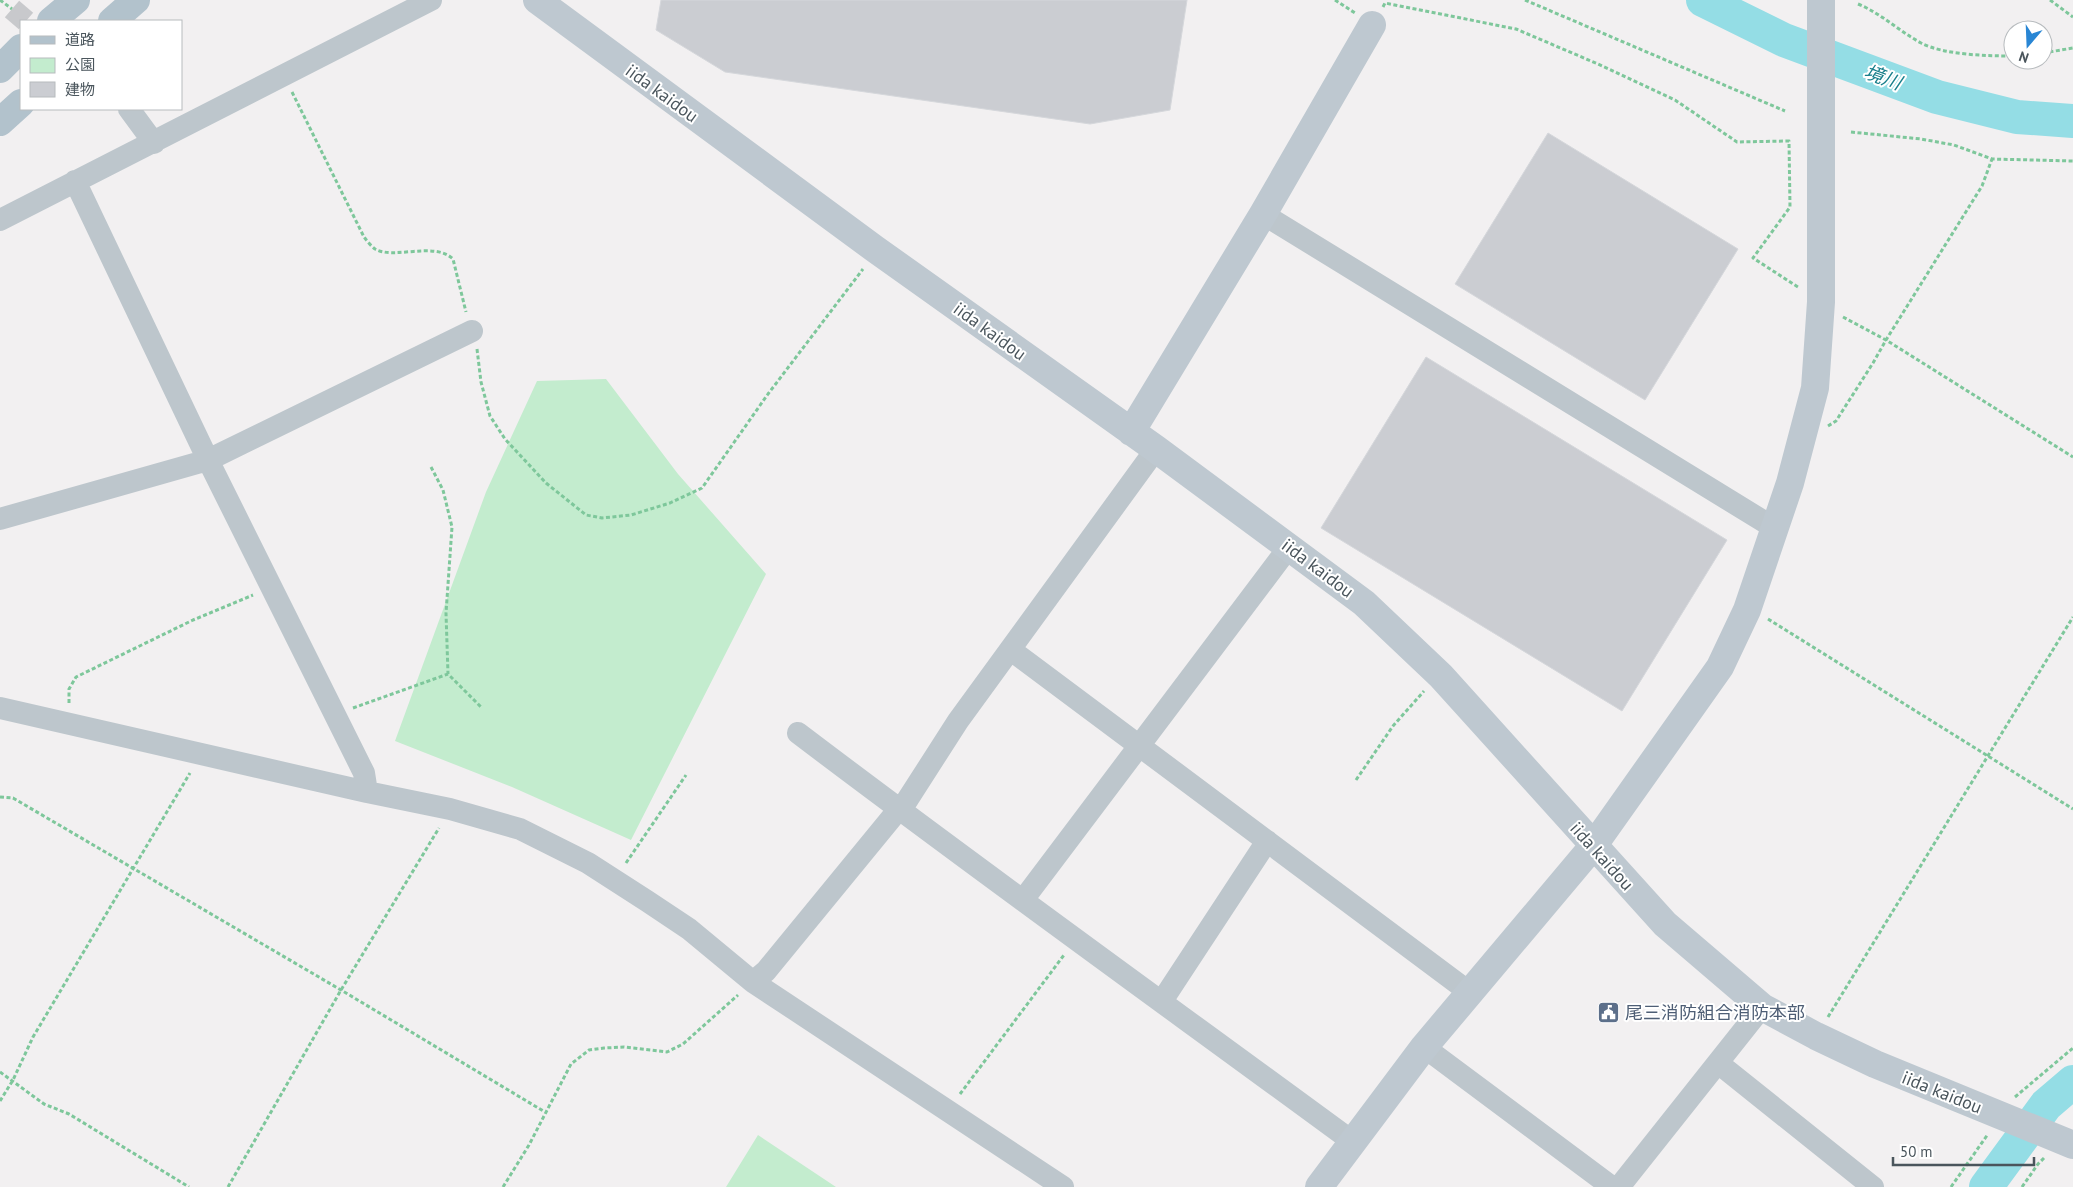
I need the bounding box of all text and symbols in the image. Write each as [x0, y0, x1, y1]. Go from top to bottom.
legend [20, 20, 182, 110]
north arrow [2003, 20, 2053, 70]
text: 道路 [65, 30, 95, 49]
text: N [2016, 47, 2031, 67]
text: 公園 [65, 55, 95, 74]
street label: iida kaidou [621, 59, 703, 127]
water label: 境川 [1861, 59, 1907, 95]
text: 建物 [65, 80, 95, 99]
street label: iida kaidou [949, 297, 1031, 365]
street label: iida kaidou [1277, 533, 1359, 603]
street label: iida kaidou [1565, 817, 1639, 895]
public building icon: 尾三消防組合消防本部 [1597, 1000, 1621, 1024]
place label: 尾三消防組合消防本部 [1625, 1001, 1805, 1024]
street label: iida kaidou [1899, 1066, 1985, 1118]
scale bar [1893, 1134, 2034, 1166]
text: 50 m [1900, 1142, 1933, 1161]

